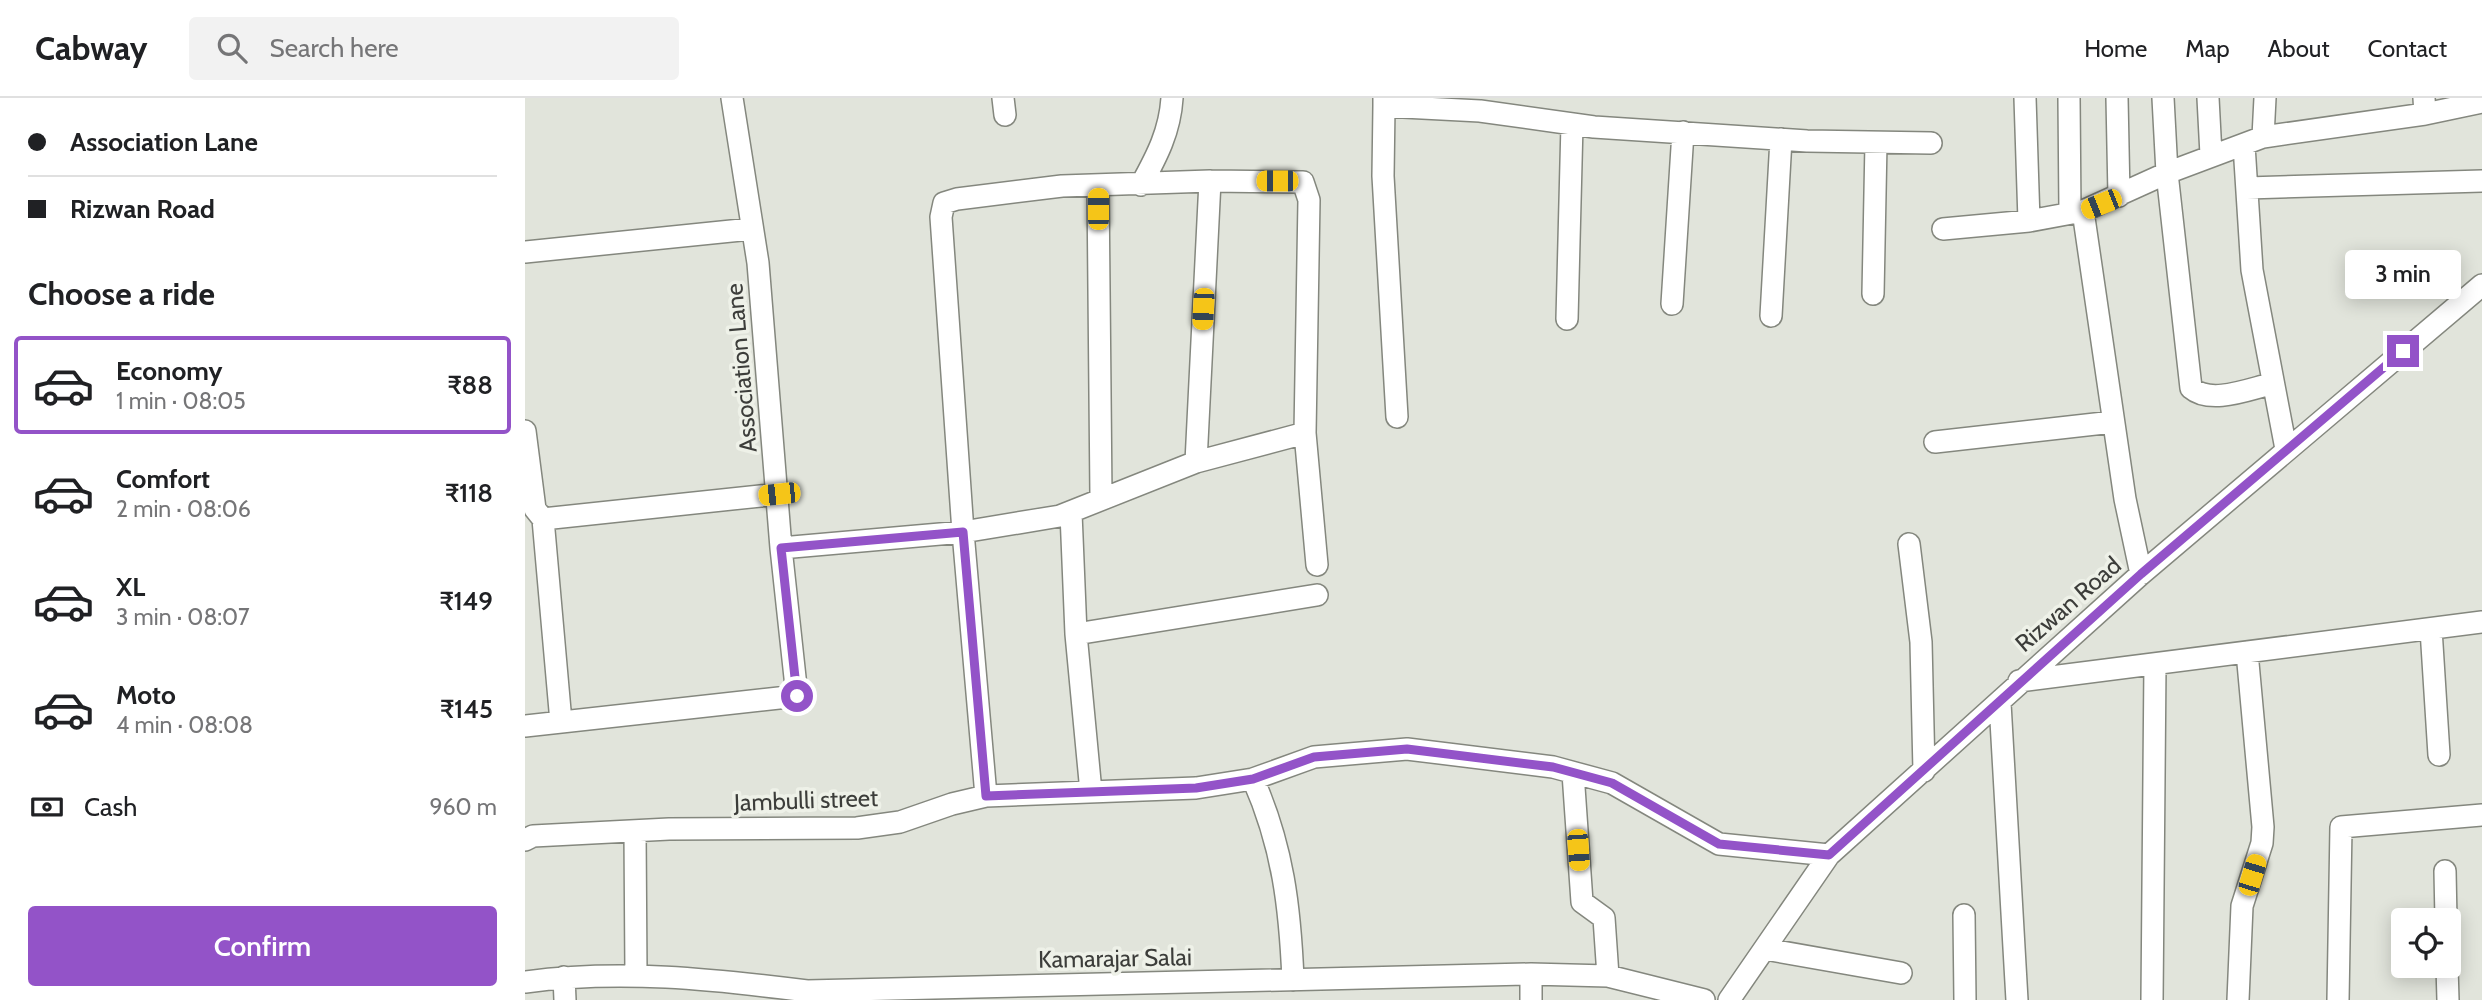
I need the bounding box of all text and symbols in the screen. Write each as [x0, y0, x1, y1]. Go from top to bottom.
search box [189, 17, 679, 80]
text: Cabway [35, 28, 147, 68]
icon: search [213, 29, 251, 67]
text: Search here [269, 32, 399, 64]
text: Home [2084, 34, 2147, 63]
text: Map [2185, 34, 2230, 63]
text: About [2268, 34, 2330, 63]
text: Contact [2368, 34, 2447, 63]
text: Association Lane [70, 126, 258, 158]
car [1257, 171, 1299, 192]
car [2078, 186, 2125, 222]
car [1088, 188, 1109, 230]
text: Rizwan Road [70, 193, 215, 225]
callout: 3 min [2345, 250, 2461, 299]
text: 3 min [2375, 260, 2431, 288]
text: Choose a ride [28, 274, 215, 313]
street label: Association Lane [719, 282, 763, 454]
car [1192, 287, 1215, 331]
route end [2387, 335, 2419, 367]
icon: car [32, 354, 95, 417]
text: Economy [116, 355, 222, 387]
text: ₹88 [448, 369, 493, 401]
text: 1 min · 08:05 [116, 387, 246, 415]
icon: car [32, 462, 95, 525]
text: Comfort [116, 463, 210, 495]
text: ₹118 [445, 477, 493, 509]
car [758, 481, 801, 507]
text: 2 min · 08:06 [116, 495, 251, 523]
street label: Rizwan Road [2009, 550, 2127, 658]
icon: car [32, 570, 95, 633]
text: XL [116, 571, 145, 603]
text: ₹149 [439, 585, 493, 617]
text: 3 min · 08:07 [116, 603, 250, 631]
icon: car [32, 678, 95, 741]
text: Moto [116, 679, 176, 711]
route start [781, 680, 813, 712]
text: ₹145 [440, 693, 493, 725]
text: 4 min · 08:08 [116, 711, 253, 739]
street label: Jambulli street [732, 783, 879, 817]
icon: cash [28, 788, 66, 826]
text: Cash [84, 791, 137, 823]
text: 960 m [429, 793, 497, 821]
car [1567, 828, 1590, 872]
car [2236, 852, 2269, 898]
button: Confirm [28, 906, 497, 986]
map controls [2391, 908, 2461, 978]
button: locate [2391, 908, 2461, 978]
street label: Kamarajar Salai [1038, 942, 1192, 974]

